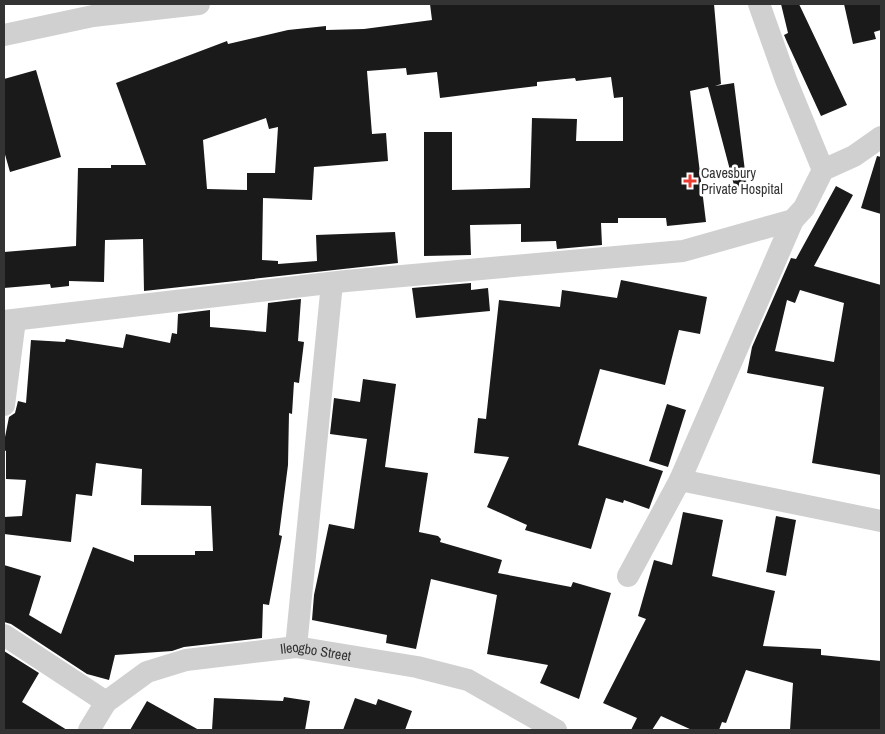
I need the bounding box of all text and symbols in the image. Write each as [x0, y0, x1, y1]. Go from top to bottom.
place label: Cavesbury Private Hospital [701, 164, 783, 198]
marker: Cavesbury Private Hospital [683, 174, 697, 188]
street label: Ileogbo Street [279, 638, 352, 665]

